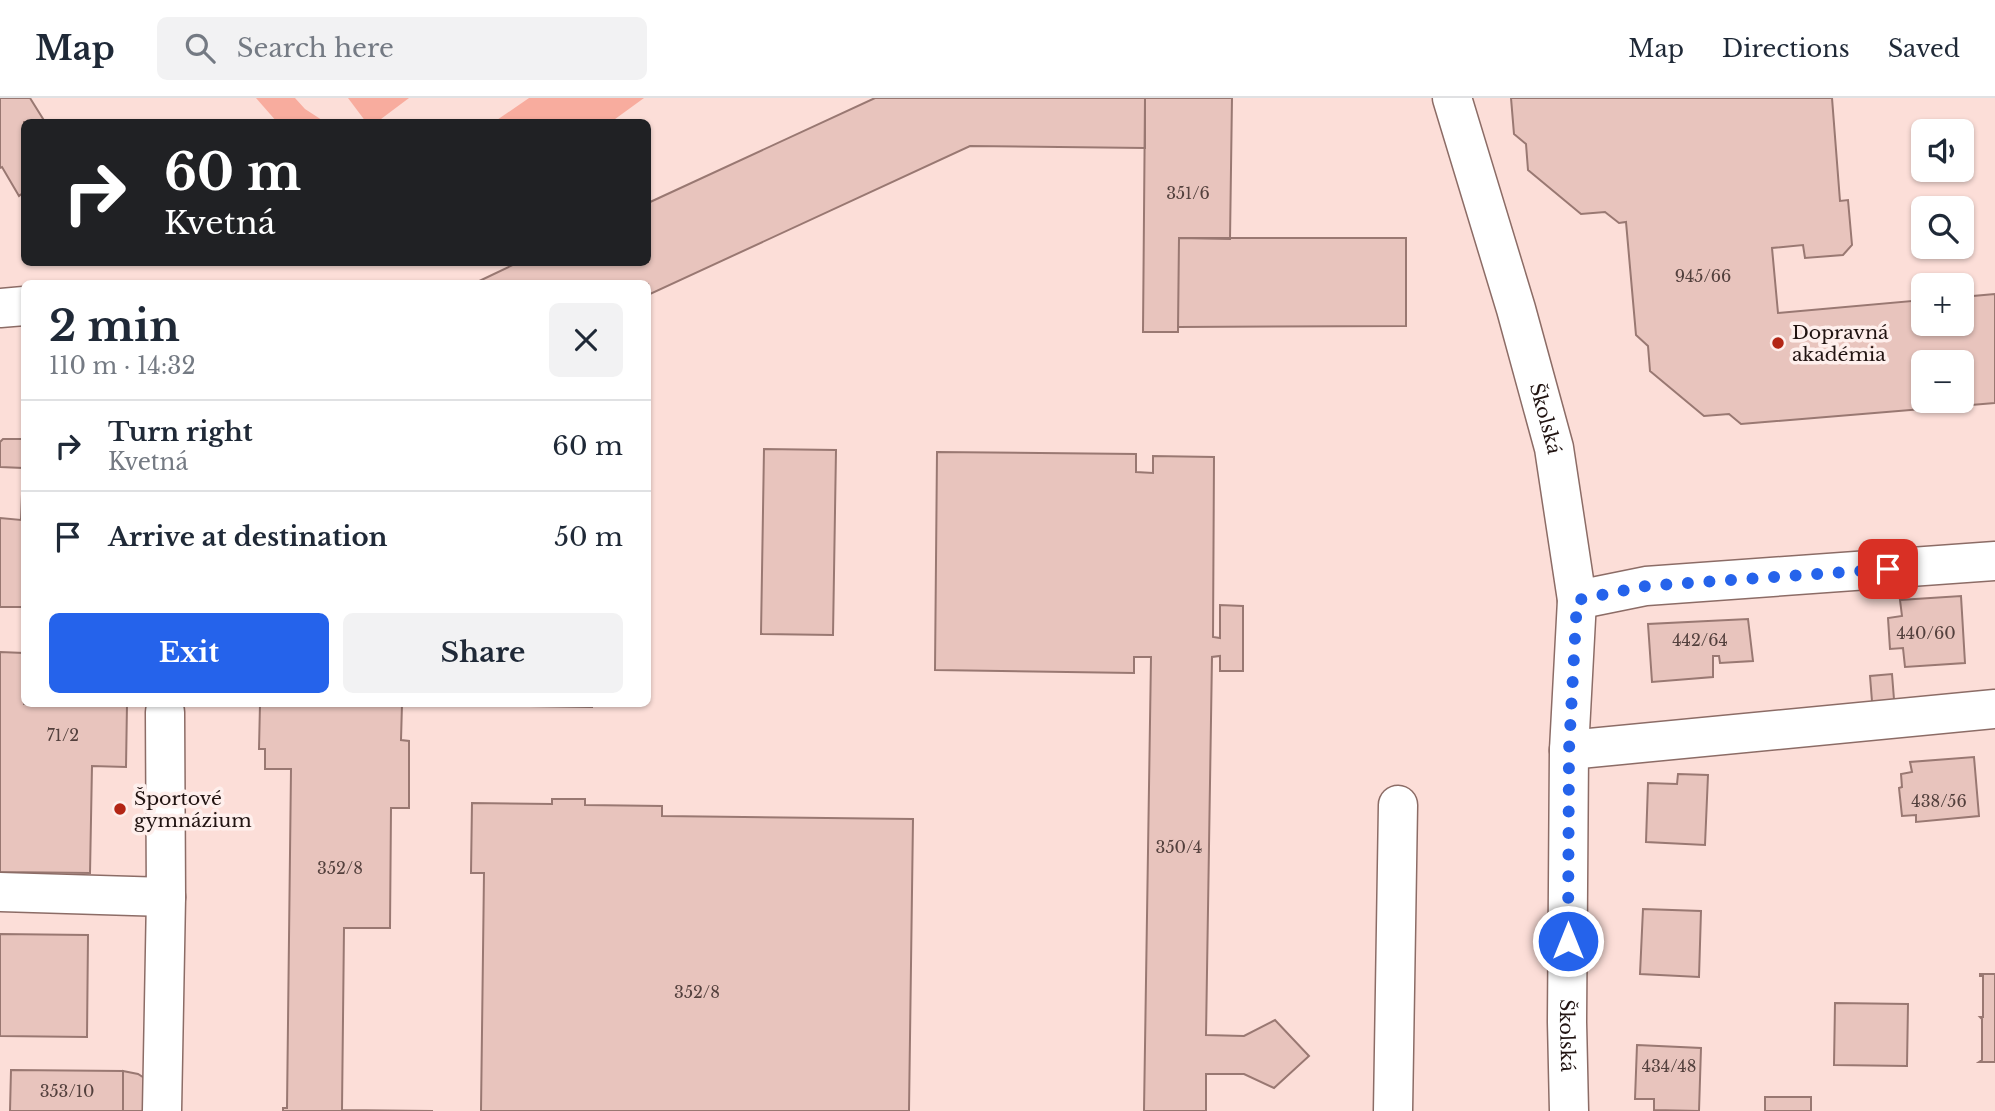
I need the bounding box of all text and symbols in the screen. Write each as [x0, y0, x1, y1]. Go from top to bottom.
search box [157, 17, 647, 80]
text: Map [35, 28, 115, 69]
icon: search [181, 29, 219, 67]
text: Search here [237, 32, 394, 64]
text: Map [1628, 34, 1684, 63]
text: Directions [1722, 34, 1850, 63]
text: Saved [1888, 34, 1960, 63]
map controls [1911, 119, 1974, 413]
button: sound [1911, 119, 1974, 182]
text: 60 m [164, 142, 301, 203]
icon: right [49, 147, 140, 238]
house number: 351/6 [1166, 183, 1210, 203]
button: search [1911, 196, 1974, 259]
text: Kvetná [164, 203, 276, 243]
house number: 945/66 [1675, 266, 1731, 286]
button: + [1911, 273, 1974, 336]
text: 2 min [49, 300, 180, 352]
button: close [549, 303, 623, 377]
place label: Dopravná akadémia [1792, 321, 1889, 366]
marker: Dopravná akadémia [1770, 335, 1786, 351]
button: − [1911, 350, 1974, 413]
text: 110 m · 14:32 [49, 352, 196, 380]
street label: Školská [1525, 380, 1566, 456]
text: Turn right [108, 416, 253, 448]
icon: right [49, 427, 87, 465]
text: 60 m [552, 430, 623, 462]
text: Kvetná [108, 448, 188, 476]
icon: arrive [49, 518, 87, 556]
text: Arrive at destination [108, 521, 388, 553]
text: 50 m [554, 521, 623, 553]
pin [1858, 539, 1918, 599]
icon: arrive [1869, 550, 1907, 588]
button: Exit [49, 613, 329, 693]
button: Share [343, 613, 623, 693]
house number: 440/60 [1896, 623, 1956, 643]
house number: 442/64 [1672, 630, 1728, 650]
house number: 71/2 [47, 725, 79, 745]
place label: Športové gymnázium [134, 787, 252, 832]
house number: 438/56 [1911, 791, 1967, 811]
marker: Športové gymnázium [112, 801, 128, 817]
house number: 350/4 [1156, 837, 1202, 857]
house number: 352/8 [317, 858, 363, 878]
position arrow [1531, 904, 1605, 978]
house number: 352/8 [674, 982, 720, 1002]
street label: Školská [1555, 999, 1580, 1073]
house number: 434/48 [1642, 1056, 1696, 1076]
house number: 353/10 [40, 1081, 94, 1101]

